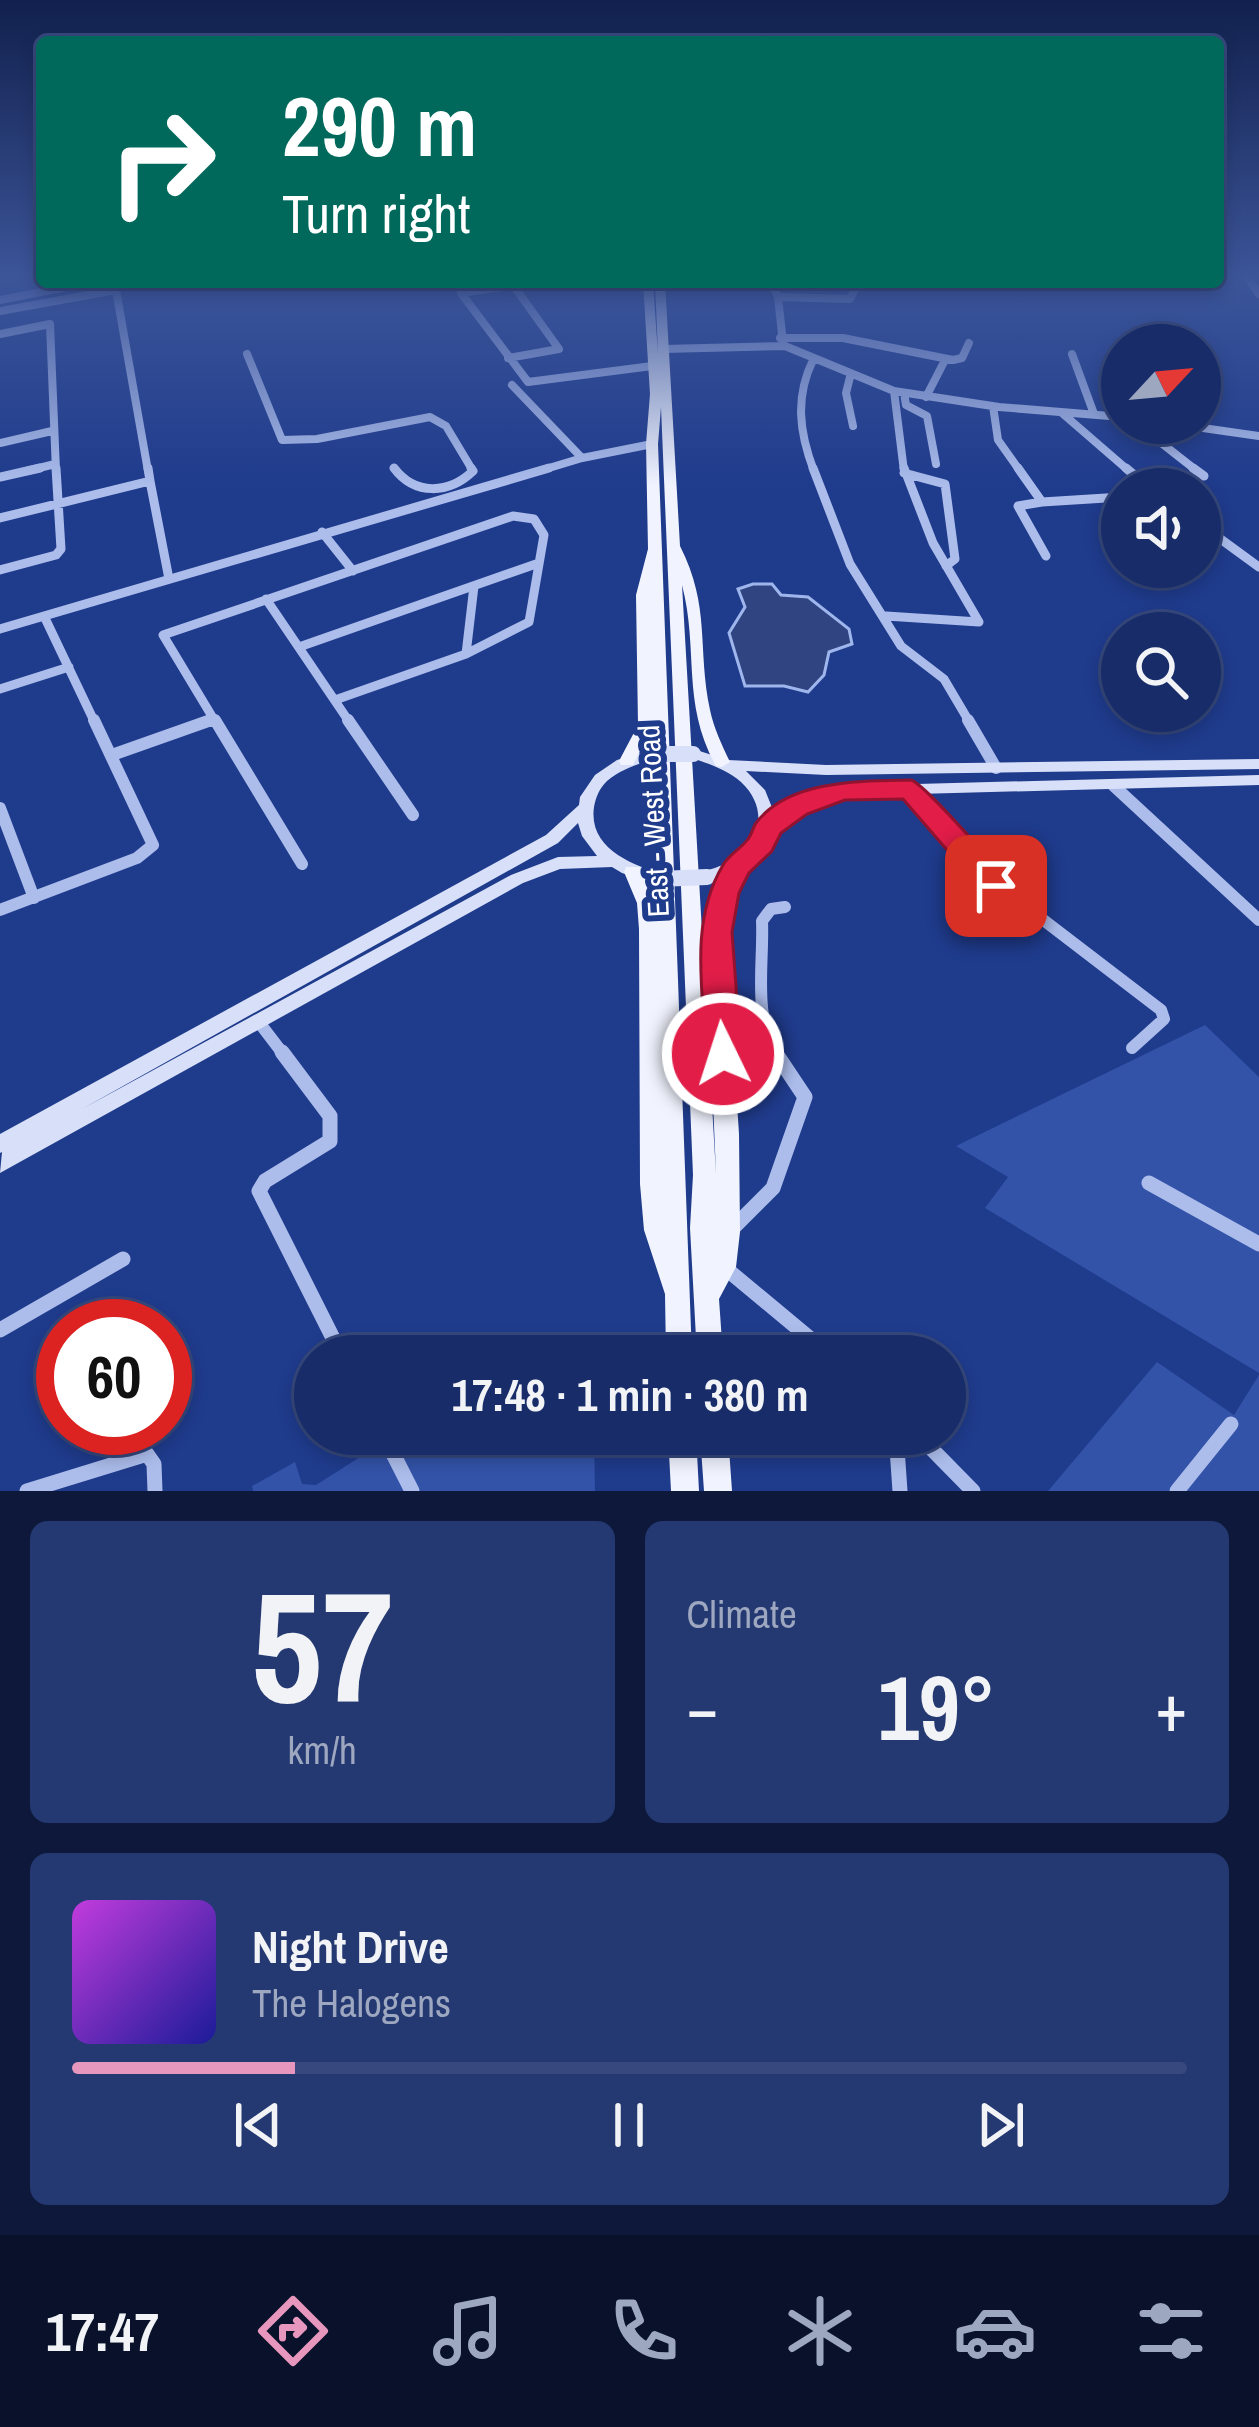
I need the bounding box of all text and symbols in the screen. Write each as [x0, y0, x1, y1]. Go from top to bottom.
text: 290 m [282, 69, 477, 182]
icon: right [84, 84, 240, 240]
text: Turn right [282, 177, 470, 250]
north arrow [1101, 324, 1221, 444]
map controls [1101, 324, 1221, 732]
button: sound [1101, 468, 1221, 588]
button: search [1101, 612, 1221, 732]
street label: East - West Road [628, 724, 678, 918]
pin [945, 835, 1047, 937]
icon: arrive [963, 853, 1029, 919]
position arrow [660, 991, 786, 1117]
speed limit sign: 60 [36, 1299, 192, 1455]
text: 17:48 · 1 min · 380 m [452, 1364, 808, 1425]
text: 57 [251, 1541, 393, 1751]
text: Climate [687, 1588, 797, 1640]
text: 19° [878, 1647, 996, 1768]
text: − [687, 1663, 718, 1752]
text: + [1155, 1663, 1187, 1752]
text: km/h [288, 1724, 357, 1776]
text: Night Drive [252, 1916, 449, 1977]
text: The Halogens [252, 1977, 451, 2029]
icon: previous [225, 2092, 291, 2158]
icon: pause [596, 2092, 662, 2158]
icon: next [968, 2092, 1034, 2158]
icon: directions [251, 2289, 335, 2373]
icon: music [426, 2289, 510, 2373]
icon: phone [602, 2289, 686, 2373]
icon: climate [778, 2289, 862, 2373]
icon: car [953, 2289, 1037, 2373]
icon: filters [1129, 2289, 1213, 2373]
text: 17:47 [46, 2295, 159, 2368]

